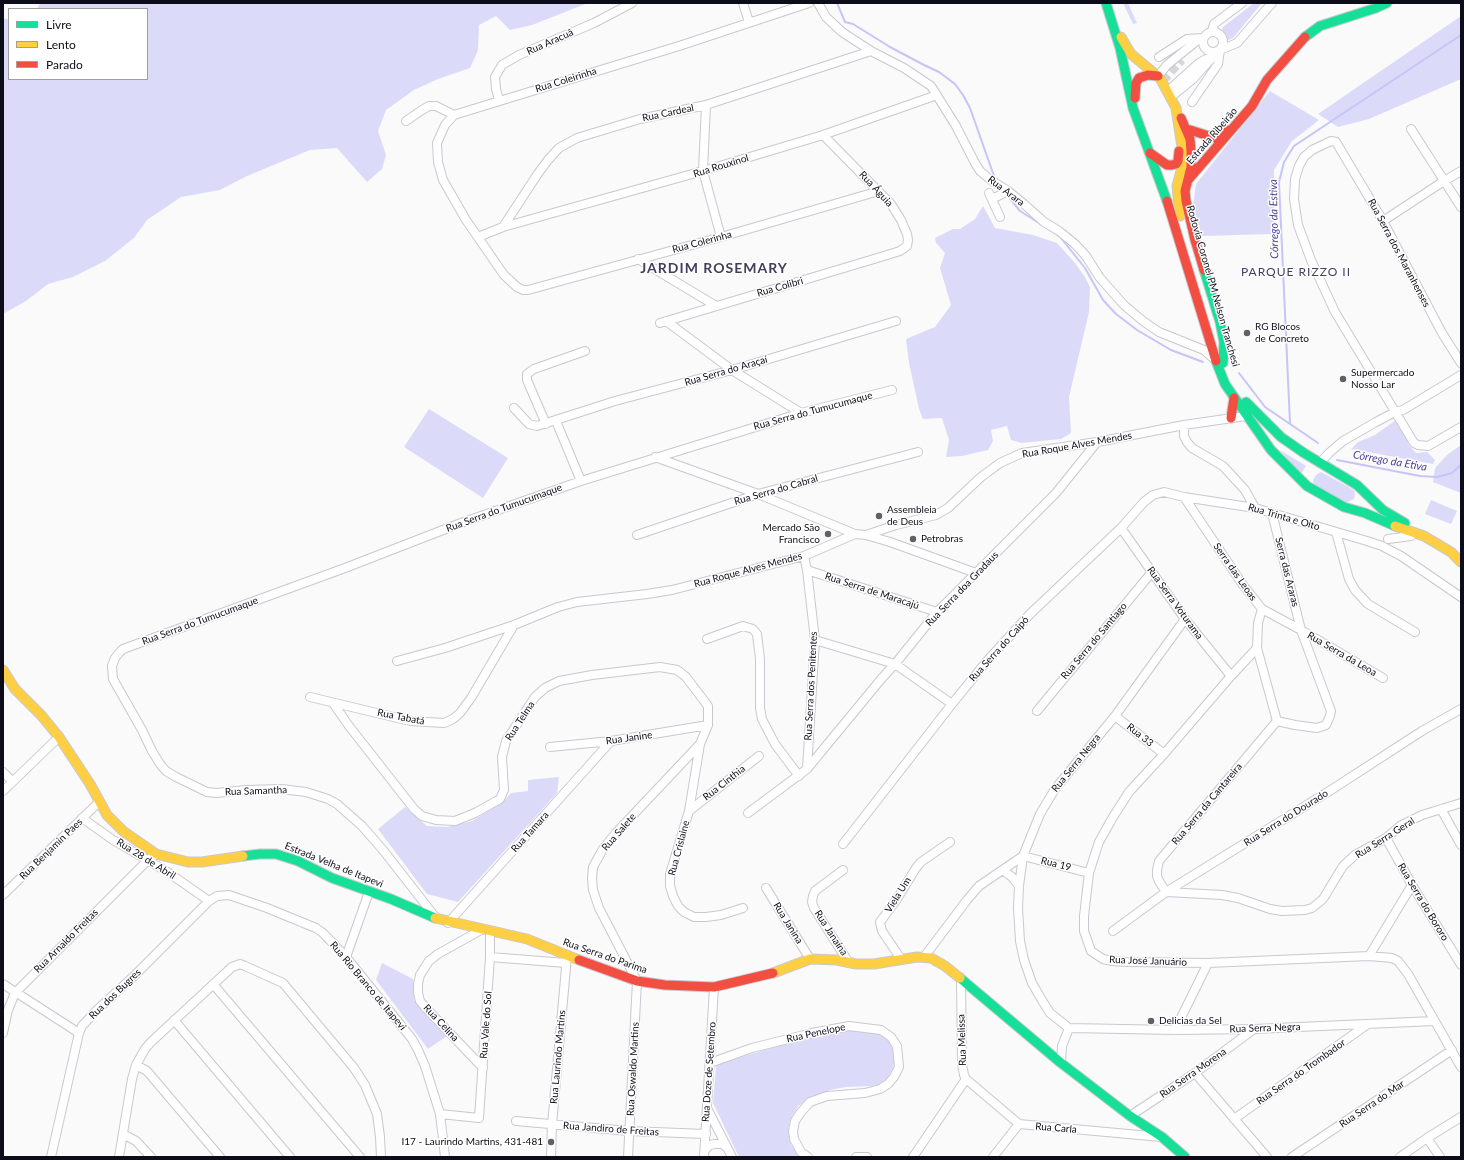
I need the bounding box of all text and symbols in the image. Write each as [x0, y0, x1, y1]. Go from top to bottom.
legend [8, 8, 148, 80]
text: Livre [46, 17, 72, 32]
street label: Rua Aracuã [525, 26, 575, 58]
text: Lento [46, 37, 76, 52]
text: Parado [46, 57, 83, 72]
street label: Rua Coleirinha [534, 65, 598, 95]
street label: Rua Cardeal [641, 102, 695, 124]
street label: Estrada Ribeirão [1184, 105, 1240, 167]
street label: Rua Rouxinol [692, 152, 750, 180]
street label: Rua Águia [857, 169, 895, 209]
street label: Rua Arara [985, 173, 1027, 209]
water label: Córrego da Estiva [1267, 179, 1281, 259]
street label: Rua Serra dos Maranhenses [1365, 197, 1433, 309]
street label: Rodovia Coronel PM Nelson Tranchesi [1184, 204, 1242, 368]
street label: Rua Colerinha [671, 228, 733, 256]
district label: JARDIM ROSEMARY [640, 260, 788, 276]
district label: PARQUE RIZZO II [1241, 265, 1351, 279]
street label: Rua Colibri [755, 275, 805, 299]
place label: RG Blocos de Concreto [1255, 321, 1309, 344]
marker: RG Blocos de Concreto [1242, 328, 1252, 338]
street label: Rua Serra do Araçaí [683, 353, 769, 389]
place label: Supermercado Nosso Lar [1351, 367, 1414, 390]
marker: Supermercado Nosso Lar [1338, 374, 1348, 384]
street label: Rua Serra do Tumucumaque [752, 389, 874, 433]
street label: Rua Roque Alves Mendes [1021, 429, 1133, 461]
water label: Córrego da Etiva [1352, 448, 1428, 474]
street label: Rua Serra do Cabral [733, 472, 819, 508]
street label: Rua Serra do Tumucumaque [444, 481, 564, 535]
street label: Rua Trinta e Oito [1247, 501, 1321, 533]
place label: Assembleia de Deus [887, 504, 937, 528]
marker: Assembleia de Deus [874, 511, 884, 521]
place label: Mercado São Francisco [763, 522, 820, 546]
marker: Mercado São Francisco [823, 529, 833, 539]
place label: Petrobras [921, 533, 963, 545]
marker: Petrobras [908, 534, 918, 544]
street label: Serra das Araras [1273, 536, 1301, 608]
street label: Serra das Leoas [1211, 541, 1259, 603]
street label: Rua Serra doa Gradaus [923, 549, 1001, 629]
street label: Rua Roque Alves Mendes [693, 550, 803, 590]
street label: Rua Serra Voturama [1145, 564, 1205, 642]
street label: Rua Serra de Maracajú [823, 570, 921, 612]
street label: Rua Serra do Tumucumaque [140, 594, 260, 648]
street label: Rua Serra do Santiago [1059, 600, 1129, 682]
street label: Rua Serra do Caipó [967, 614, 1031, 684]
street label: Rua Serra da Leoa [1305, 629, 1379, 679]
street label: Rua Serra dos Penitentes [802, 631, 820, 741]
street label: Rua Telma [503, 699, 537, 743]
street label: Rua Tabatá [376, 707, 426, 727]
street label: Rua 33 [1124, 721, 1156, 749]
street label: Rua Janine [605, 729, 653, 747]
street label: Rua Serra Negra [1049, 732, 1103, 794]
street label: Rua Serra da Cantareira [1169, 761, 1245, 847]
street label: Rua Cinthia [700, 763, 748, 803]
street label: Rua Samantha [225, 784, 287, 798]
street label: Rua Serra do Dourado [1242, 787, 1330, 849]
street label: Rua Tamara [509, 809, 551, 855]
street label: Rua Salete [599, 811, 639, 853]
street label: Rua Serra Geral [1353, 815, 1417, 861]
street label: Rua Benjamin Paes [17, 816, 85, 882]
street label: Rua Crislaine [666, 819, 692, 877]
street label: Rua 28 de Abril [114, 836, 178, 882]
street label: Estrada Velha de Itapevi [283, 840, 385, 890]
street label: Rua 19 [1040, 854, 1072, 874]
street label: Rua Serra do Bororo [1395, 861, 1451, 943]
street label: Viela Um [882, 875, 914, 915]
street label: Rua Janina [771, 900, 805, 946]
street label: Rua Arnaldo Freitas [32, 907, 100, 975]
street label: Rua Janaína [812, 908, 850, 958]
street label: Rua Serra do Parima [561, 936, 649, 976]
street label: Rua Rio Branco de Itapevi [327, 939, 409, 1033]
street label: Rua José Januário [1109, 954, 1187, 968]
street label: Rua dos Bugres [87, 966, 143, 1022]
street label: Rua Vale do Sol [478, 991, 494, 1059]
street label: Rua Celina [421, 1002, 461, 1044]
street label: Rua Laurindo Martins [548, 1010, 568, 1104]
street label: Rua Melissa [955, 1014, 969, 1066]
place label: Delicias da Sel [1159, 1015, 1222, 1027]
marker: Delicias da Sel [1146, 1016, 1156, 1026]
street label: Rua Penelope [785, 1021, 847, 1045]
street label: Rua Serra Negra [1229, 1021, 1301, 1035]
street label: Rua Oswaldo Martins [625, 1022, 641, 1116]
street label: Rua Doze de Setembro [700, 1022, 718, 1122]
street label: Rua Serra do Trombador [1254, 1037, 1348, 1107]
street label: Rua Serra Morena [1157, 1046, 1229, 1100]
street label: Rua Serra do Mar [1337, 1078, 1407, 1130]
street label: Rua Jandiro de Freitas [563, 1120, 659, 1138]
street label: Rua Carla [1035, 1120, 1077, 1136]
place label: I17 - Laurindo Martins, 431-481 [401, 1136, 543, 1148]
marker: I17 - Laurindo Martins, 431-481 [546, 1137, 556, 1147]

